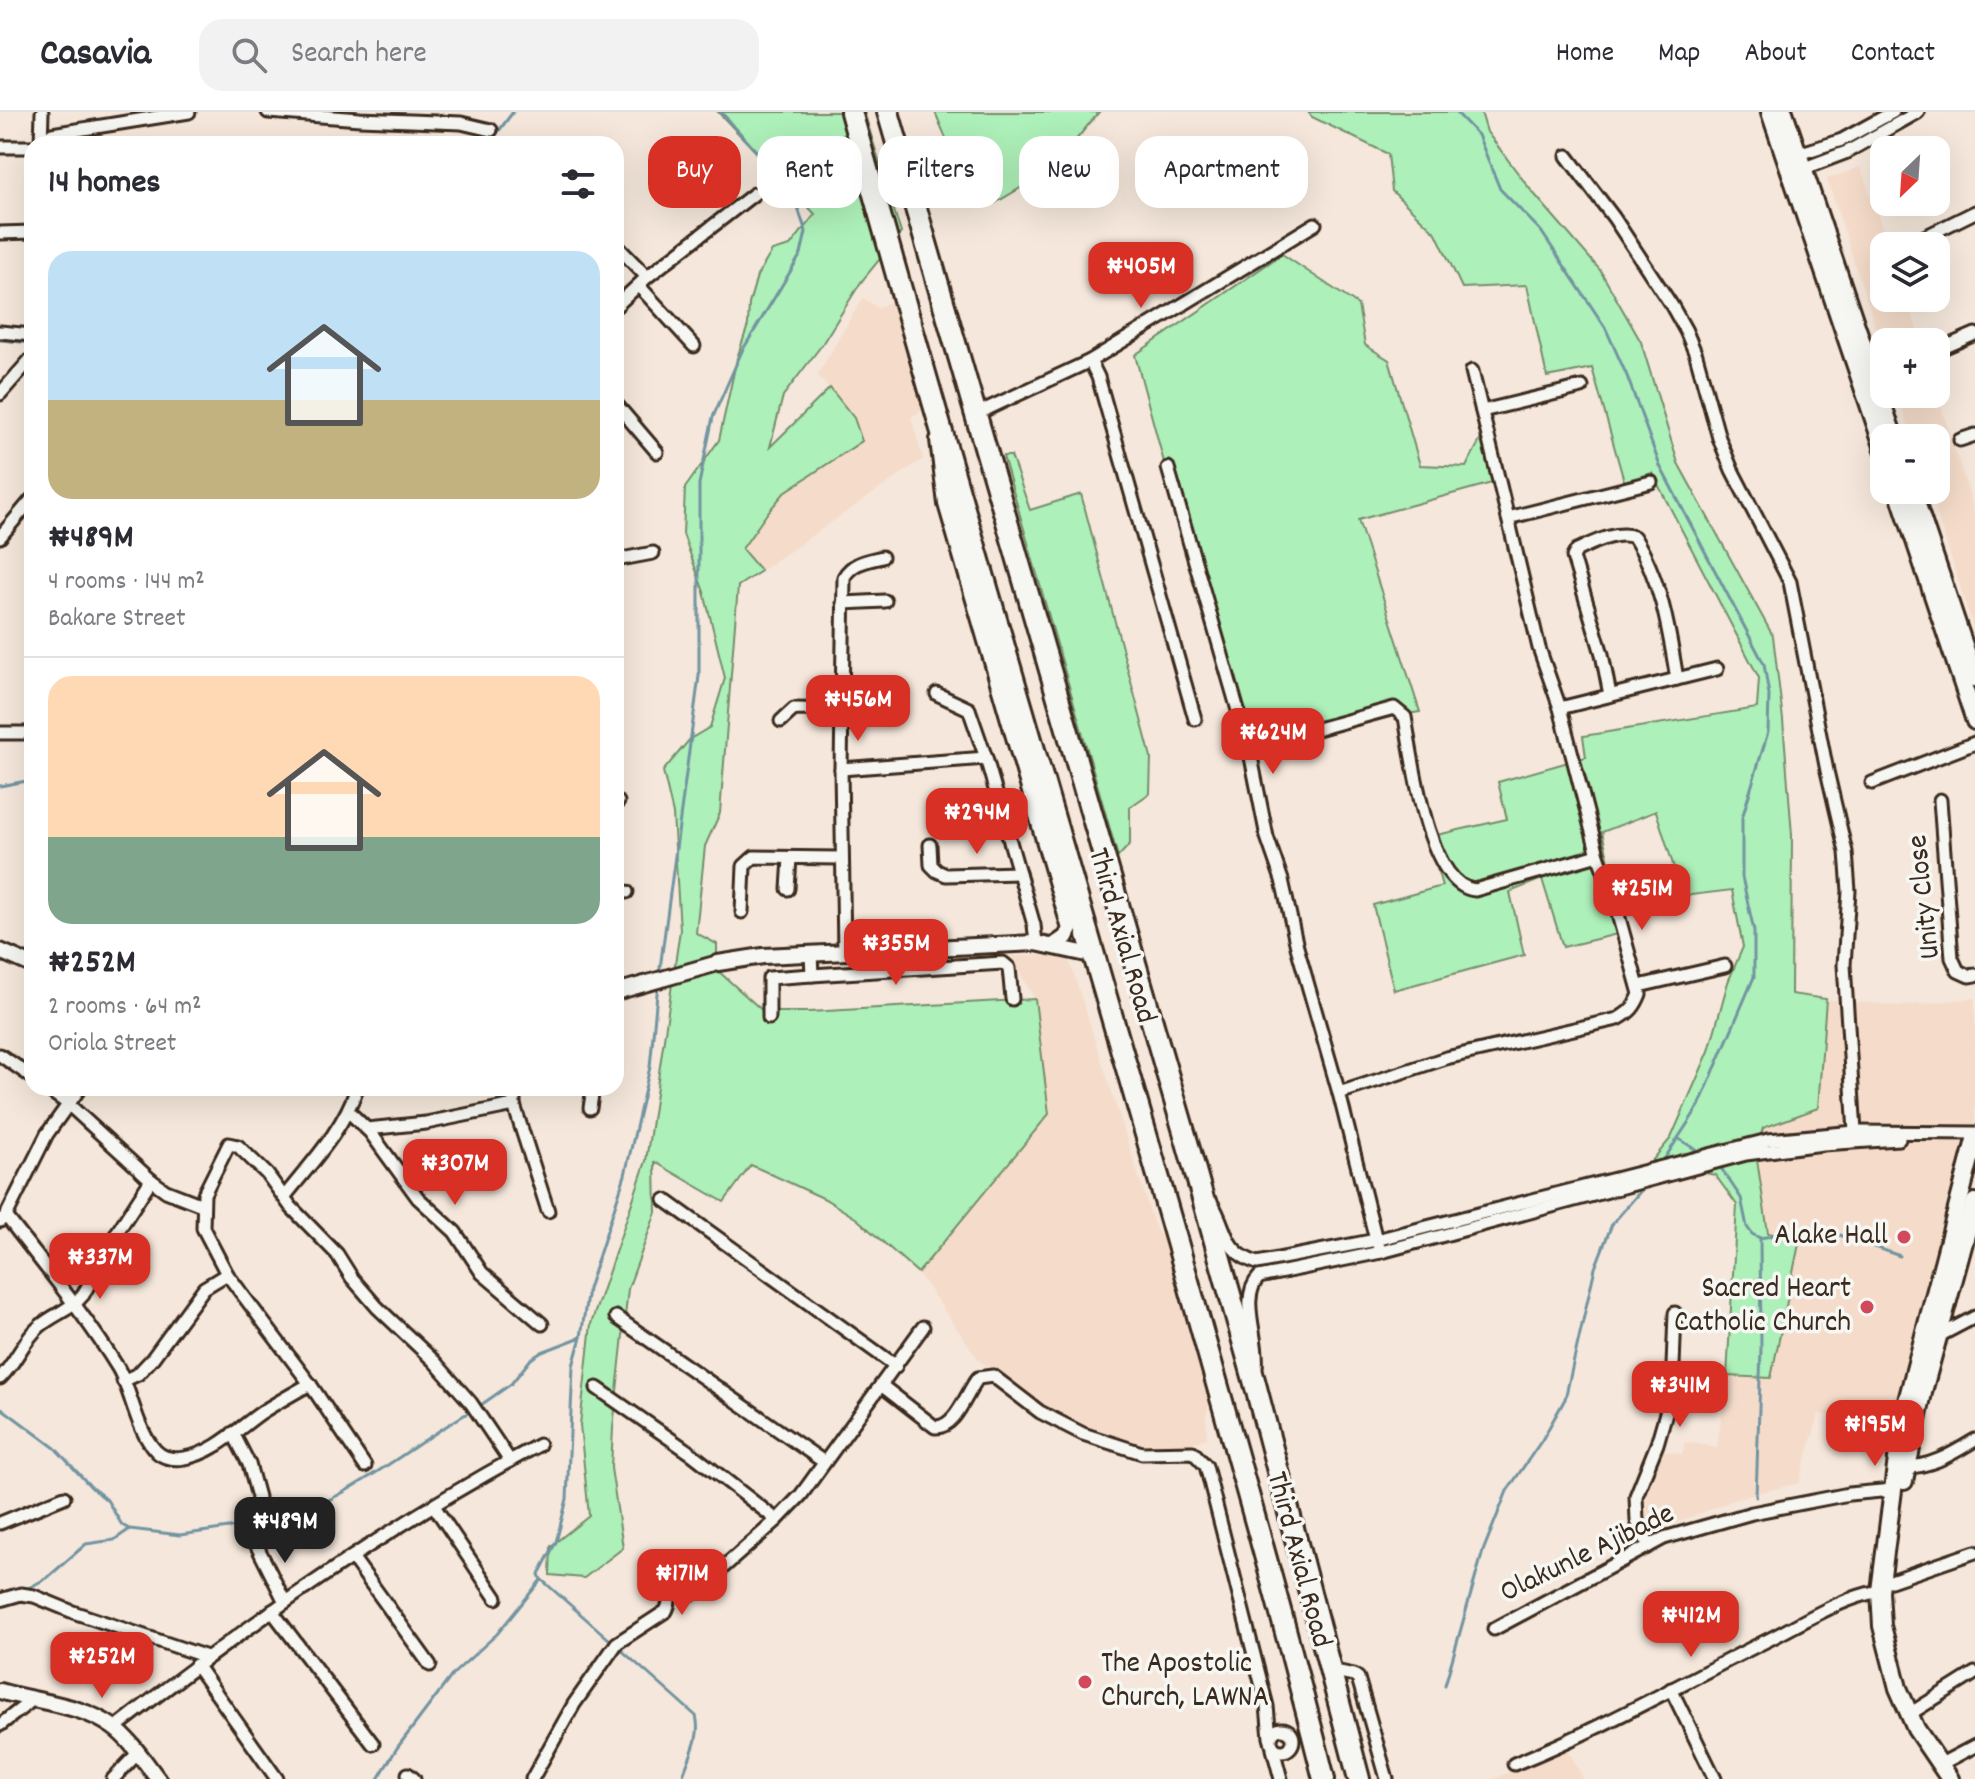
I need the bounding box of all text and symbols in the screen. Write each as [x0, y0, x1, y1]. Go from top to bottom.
search box [199, 19, 759, 91]
text: Casavia [40, 28, 151, 83]
icon: search [227, 33, 271, 77]
text: Search here [291, 34, 427, 77]
text: Home [1556, 35, 1614, 75]
text: Map [1658, 35, 1700, 75]
text: About [1744, 35, 1807, 75]
text: Contact [1851, 35, 1935, 75]
chip: Buy [648, 136, 741, 208]
chip: Rent [757, 136, 862, 208]
chip: Filters [878, 136, 1003, 208]
chip: New [1019, 136, 1119, 208]
chip: Apartment [1135, 136, 1308, 208]
north arrow [1870, 136, 1950, 216]
map controls [1870, 136, 1950, 504]
text: 14 homes [48, 160, 161, 209]
icon: filters [556, 162, 600, 206]
button: layers [1870, 232, 1950, 312]
pin: ₦405M [1085, 242, 1197, 310]
text: ₦405M [1106, 249, 1176, 286]
icon: home [252, 303, 396, 447]
button: + [1870, 328, 1950, 408]
button: − [1870, 424, 1950, 504]
text: ₦489M [48, 515, 134, 564]
text: 4 rooms · 144 m² [48, 564, 205, 601]
text: Bakare Street [48, 601, 186, 638]
pin: ₦456M [802, 675, 914, 743]
text: ₦456M [824, 682, 892, 719]
pin: ₦624M [1217, 708, 1329, 776]
text: ₦624M [1239, 715, 1307, 752]
icon: home [252, 728, 396, 872]
pin: ₦294M [921, 788, 1033, 856]
text: ₦294M [944, 795, 1010, 832]
street label: Unity Close [1898, 833, 1954, 961]
street label: Third Axial Road [1074, 843, 1166, 1029]
pin: ₦251M [1586, 864, 1698, 932]
text: ₦251M [1611, 871, 1673, 908]
pin: ₦355M [840, 919, 952, 987]
text: ₦355M [862, 926, 930, 963]
text: ₦252M [48, 940, 136, 989]
text: 2 rooms · 64 m² [48, 989, 202, 1026]
text: Oriola Street [48, 1026, 176, 1063]
pin: ₦307M [399, 1139, 511, 1207]
text: ₦307M [421, 1146, 489, 1183]
place label: Alake Hall [1774, 1216, 1888, 1259]
marker: Alake Hall [1895, 1228, 1913, 1246]
pin: ₦337M [44, 1233, 156, 1301]
text: ₦337M [67, 1240, 133, 1277]
place label: Sacred Heart Catholic Church [1674, 1269, 1851, 1346]
marker: Sacred Heart Catholic Church [1858, 1298, 1876, 1316]
pin: ₦341M [1624, 1361, 1736, 1429]
text: ₦341M [1650, 1368, 1710, 1405]
pin: ₦195M [1819, 1400, 1931, 1468]
text: ₦195M [1844, 1407, 1906, 1444]
street label: Third Axial Road [1253, 1467, 1341, 1653]
street label: Olakunle Ajibade [1494, 1494, 1682, 1616]
pin: ₦489M [229, 1497, 341, 1565]
text: ₦489M [252, 1504, 318, 1541]
pin: ₦171M [626, 1549, 738, 1617]
text: ₦171M [655, 1556, 709, 1593]
pin: ₦412M [1635, 1591, 1747, 1659]
text: ₦412M [1661, 1598, 1721, 1635]
pin: ₦252M [46, 1632, 158, 1700]
text: ₦252M [68, 1639, 136, 1676]
place label: The Apostolic Church, LAWNA [1101, 1644, 1269, 1721]
marker: The Apostolic Church, LAWNA [1076, 1673, 1094, 1691]

